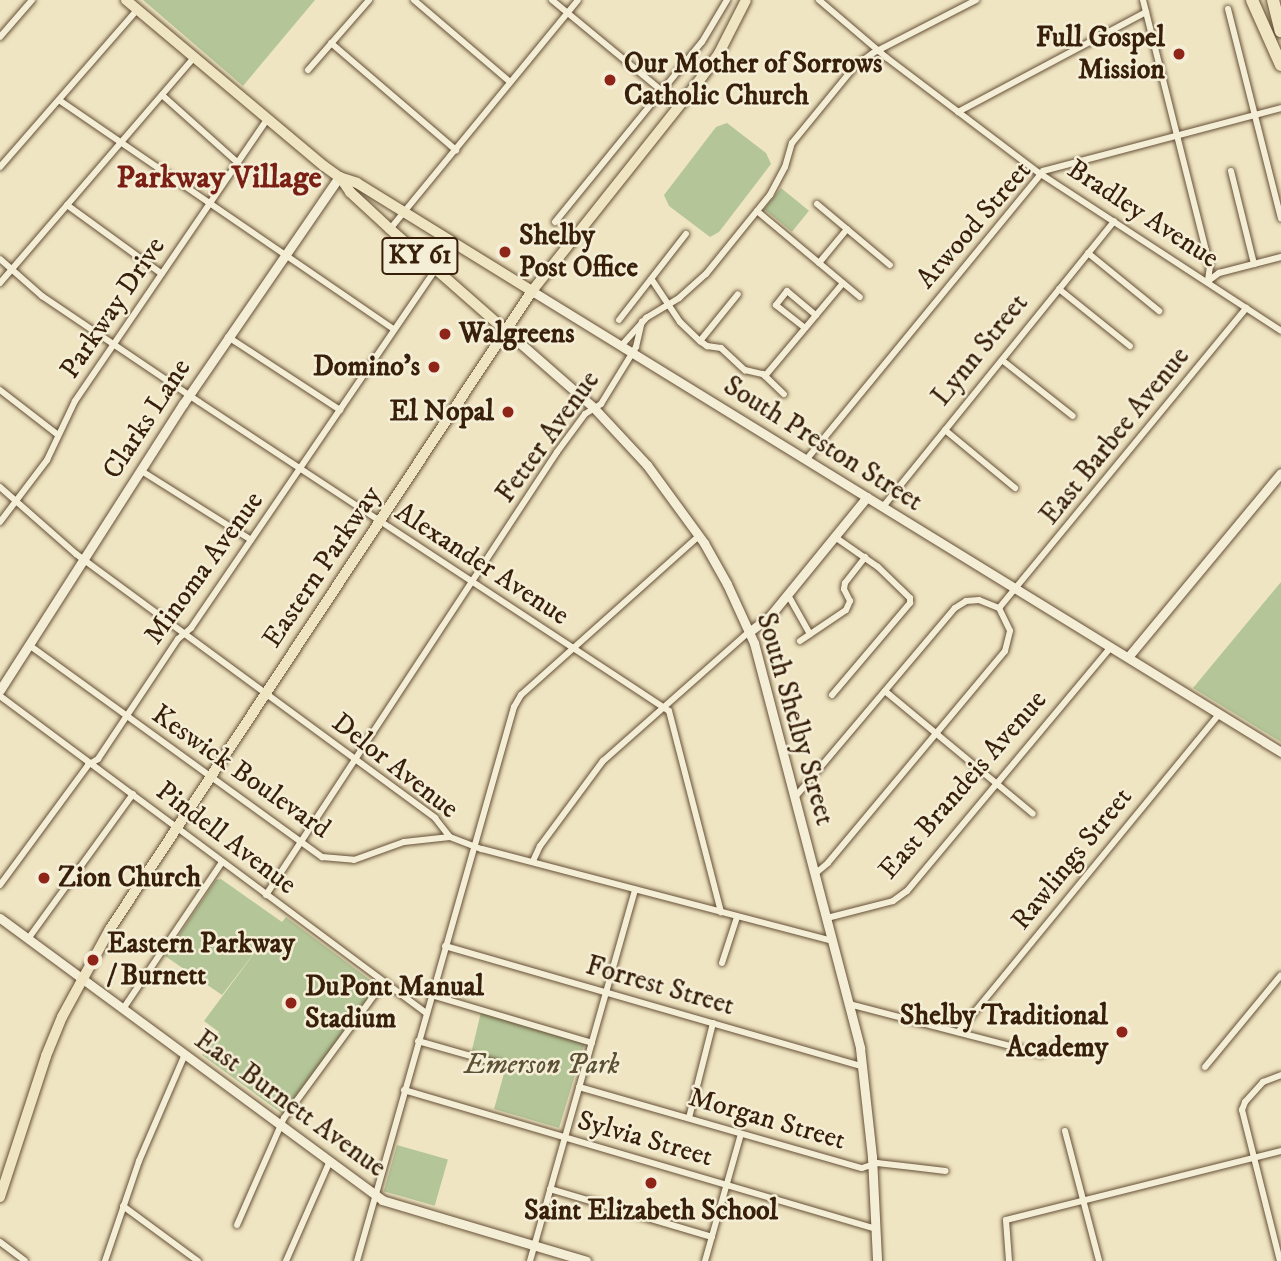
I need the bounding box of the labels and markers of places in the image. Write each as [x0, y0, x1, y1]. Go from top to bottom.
place label: Full Gospel Mission [1036, 21, 1165, 87]
marker: Full Gospel Mission [1171, 46, 1187, 62]
place label: Our Mother of Sorrows Catholic Church [624, 47, 882, 113]
marker: Our Mother of Sorrows Catholic Church [602, 72, 618, 88]
place label: Shelby Post Office [519, 219, 638, 285]
marker: Shelby Post Office [497, 244, 513, 260]
place label: Walgreens [459, 317, 574, 351]
marker: Walgreens [437, 326, 453, 342]
place label: Domino's [313, 350, 420, 384]
marker: Domino's [426, 359, 442, 375]
place label: El Nopal [389, 395, 494, 429]
marker: El Nopal [500, 404, 516, 420]
place label: Zion Church [58, 861, 201, 895]
marker: Zion Church [36, 870, 52, 886]
place label: Eastern Parkway / Burnett [107, 927, 295, 993]
marker: Eastern Parkway / Burnett [85, 952, 101, 968]
place label: DuPont Manual Stadium [305, 970, 484, 1036]
marker: DuPont Manual Stadium [283, 995, 299, 1011]
place label: Shelby Traditional Academy [900, 999, 1108, 1065]
marker: Shelby Traditional Academy [1114, 1024, 1130, 1040]
marker: Saint Elizabeth School [643, 1175, 659, 1191]
place label: Saint Elizabeth School [524, 1194, 778, 1228]

